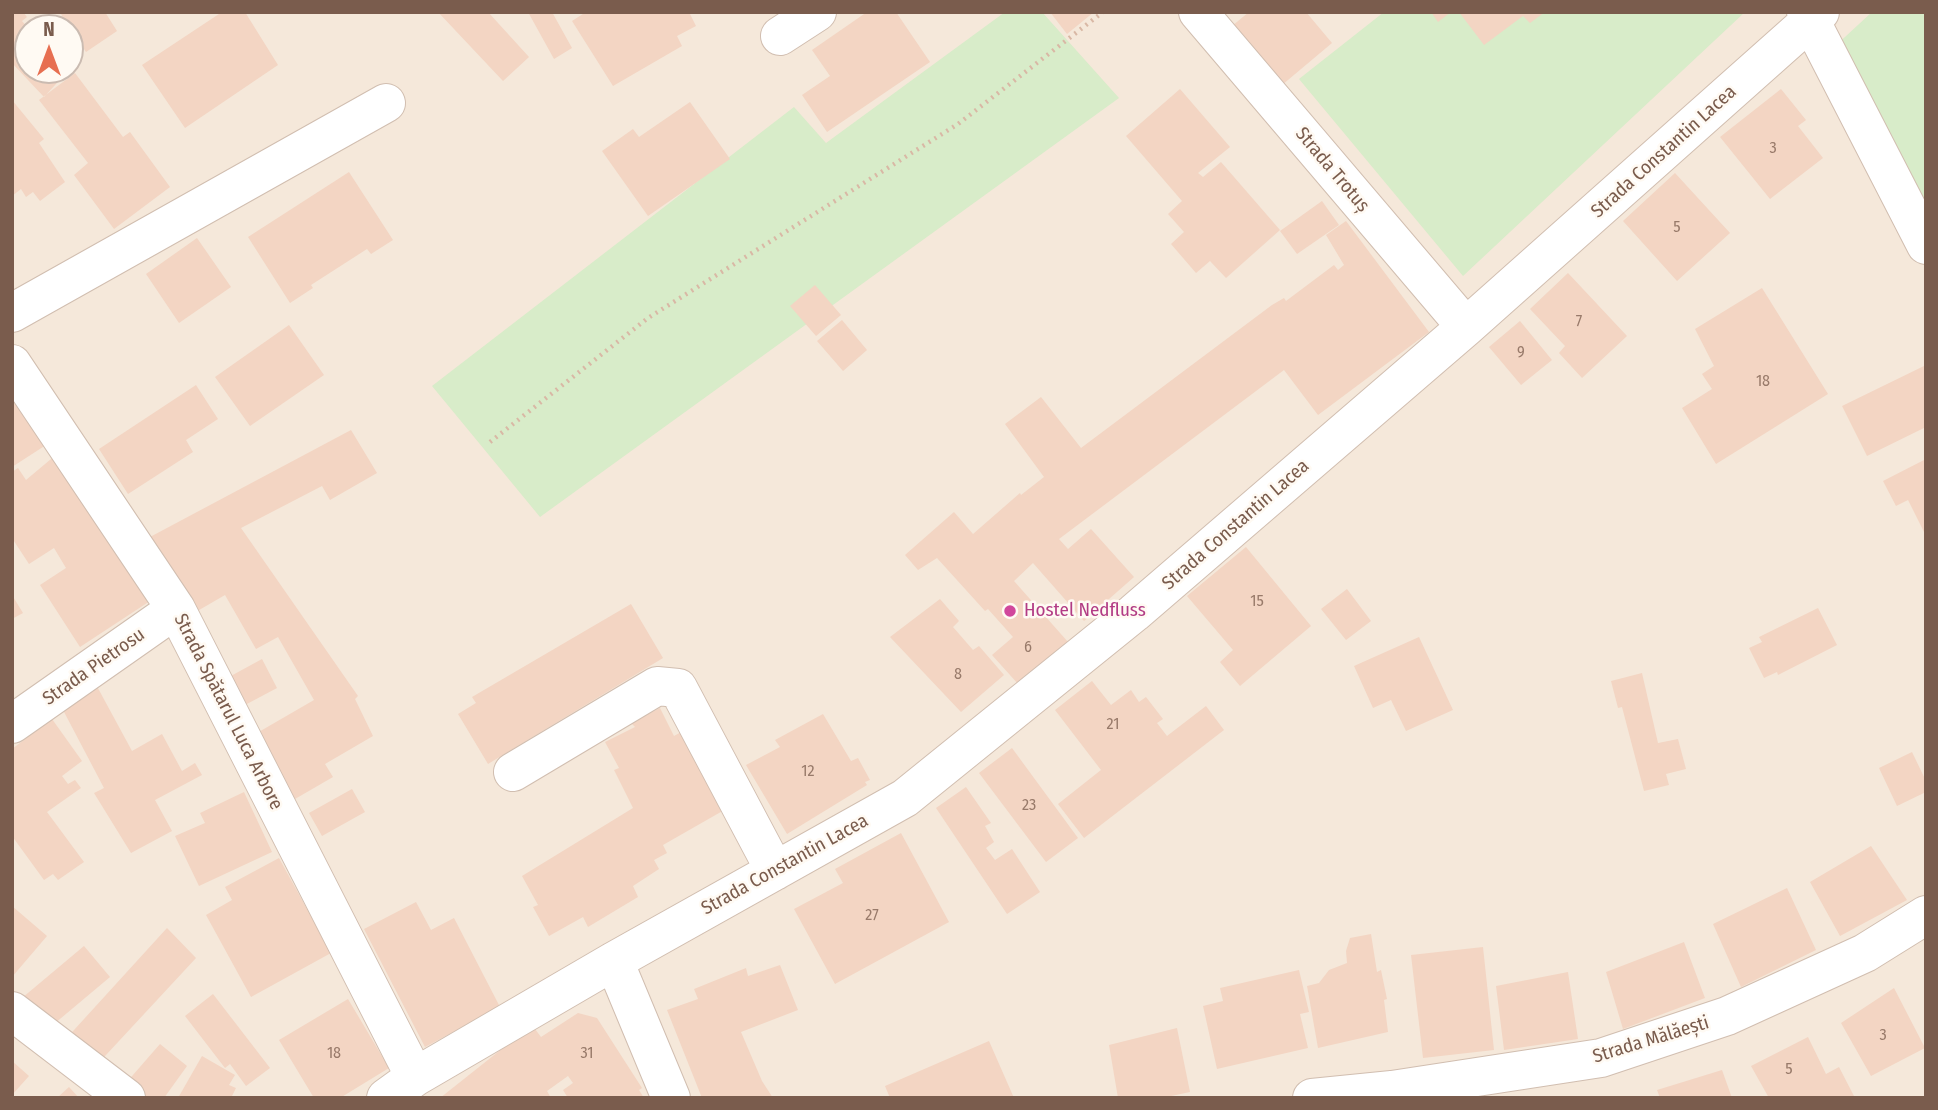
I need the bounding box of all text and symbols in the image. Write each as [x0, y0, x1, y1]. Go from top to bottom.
north arrow [14, 14, 84, 84]
text: N [43, 18, 55, 41]
street label: Strada Constantin Lacea [1587, 81, 1741, 223]
street label: Strada Trotuș [1290, 123, 1374, 217]
house number: 3 [1769, 139, 1777, 159]
house number: 5 [1673, 218, 1681, 238]
house number: 7 [1576, 312, 1582, 332]
house number: 9 [1517, 343, 1525, 363]
house number: 18 [1756, 372, 1770, 392]
street label: Strada Constantin Lacea [1158, 455, 1314, 595]
house number: 15 [1250, 592, 1264, 612]
place label: Hostel Nedfluss [1024, 600, 1146, 622]
marker: Hostel Nedfluss [1002, 603, 1018, 619]
street label: Strada Spătarul Luca Arbore [169, 610, 287, 814]
street label: Strada Pietrosu [39, 623, 149, 711]
house number: 6 [1024, 638, 1032, 658]
house number: 8 [954, 665, 962, 685]
house number: 21 [1107, 715, 1119, 735]
house number: 12 [801, 762, 815, 782]
house number: 23 [1022, 796, 1036, 816]
street label: Strada Constantin Lacea [698, 810, 872, 920]
house number: 27 [865, 906, 879, 926]
street label: Strada Mălăești [1590, 1012, 1712, 1068]
house number: 3 [1879, 1026, 1887, 1046]
house number: 18 [327, 1044, 341, 1064]
house number: 31 [580, 1044, 594, 1064]
house number: 5 [1785, 1060, 1793, 1080]

